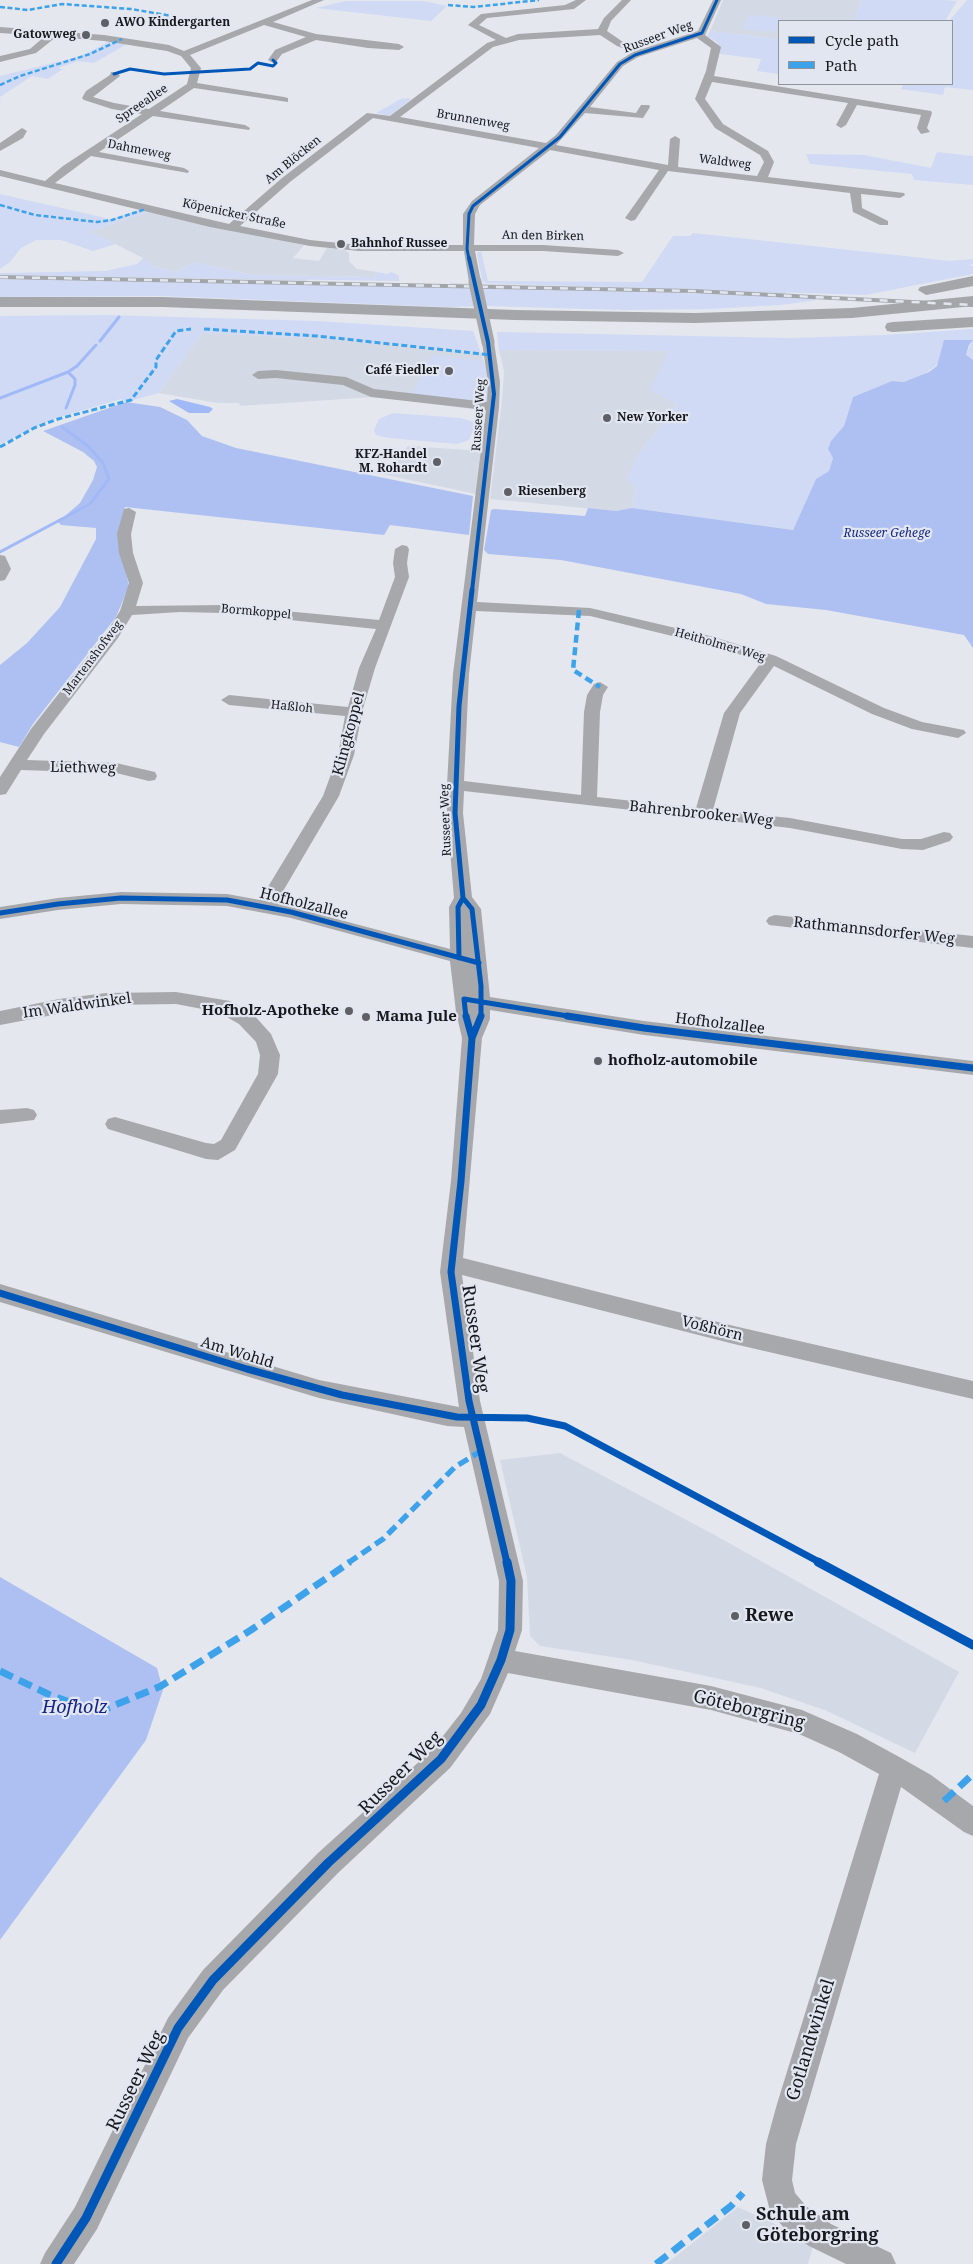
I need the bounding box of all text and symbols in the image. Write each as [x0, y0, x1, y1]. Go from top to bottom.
place label: AWO Kindergarten [115, 16, 230, 30]
marker: AWO Kindergarten [99, 17, 111, 29]
street label: Russeer Weg [621, 18, 695, 56]
legend [778, 20, 953, 85]
place label: Gatowweg [13, 28, 76, 42]
marker: Gatowweg [80, 29, 92, 41]
text: Cycle path [825, 30, 899, 50]
text: Path [825, 55, 857, 75]
street label: Spreeallee [113, 81, 171, 127]
street label: Brunnenweg [435, 106, 511, 134]
street label: Am Blöcken [262, 133, 324, 187]
street label: Dahmeweg [106, 137, 172, 163]
street label: Waldweg [698, 152, 752, 172]
street label: Köpenicker Straße [181, 196, 287, 232]
street label: An den Birken [502, 228, 584, 244]
place label: Bahnhof Russee [351, 237, 447, 251]
marker: Bahnhof Russee [335, 238, 347, 250]
place label: Café Fiedler [365, 364, 439, 378]
marker: Café Fiedler [443, 365, 455, 377]
street label: Russeer Weg [469, 378, 489, 452]
place label: New Yorker [617, 411, 688, 425]
marker: New Yorker [601, 412, 613, 424]
place label: KFZ-Handel M. Rohardt [355, 448, 427, 476]
marker: KFZ-Handel M. Rohardt [431, 456, 443, 468]
place label: Riesenberg [518, 485, 586, 499]
marker: Riesenberg [502, 486, 514, 498]
park label: Russeer Gehege [843, 527, 931, 541]
street label: Bormkoppel [220, 602, 292, 622]
street label: Martenshofweg [60, 618, 126, 698]
street label: Heitholmer Weg [673, 625, 767, 665]
street label: Klingkoppel [329, 690, 369, 778]
street label: Haßloh [270, 698, 314, 716]
street label: Liethweg [50, 758, 116, 778]
street label: Russeer Weg [438, 783, 454, 857]
street label: Bahrenbrooker Weg [628, 797, 774, 831]
street label: Hofholzallee [258, 884, 350, 924]
street label: Rathmannsdorfer Weg [792, 914, 956, 948]
street label: Im Waldwinkel [22, 989, 132, 1023]
place label: Hofholz-Apotheke [202, 1002, 339, 1020]
marker: Hofholz-Apotheke [343, 1005, 355, 1017]
place label: Mama Jule [376, 1008, 457, 1026]
street label: Hofholzallee [674, 1010, 766, 1038]
marker: Mama Jule [360, 1011, 372, 1023]
place label: hofholz-automobile [608, 1052, 758, 1070]
marker: hofholz-automobile [592, 1055, 604, 1067]
street label: Russeer Weg [457, 1284, 493, 1394]
street label: Voßhörn [679, 1313, 745, 1345]
street label: Am Wohld [198, 1333, 276, 1373]
place label: Rewe [745, 1605, 794, 1627]
marker: Rewe [729, 1610, 741, 1622]
street label: Göteborgring [691, 1686, 807, 1734]
park label: Hofholz [42, 1697, 108, 1719]
street label: Russeer Weg [355, 1727, 447, 1819]
street label: Gotlandwinkel [782, 1976, 840, 2104]
street label: Russeer Weg [102, 2027, 170, 2135]
place label: Schule am Göteborgring [756, 2204, 879, 2246]
marker: Schule am Göteborgring [740, 2219, 752, 2231]

